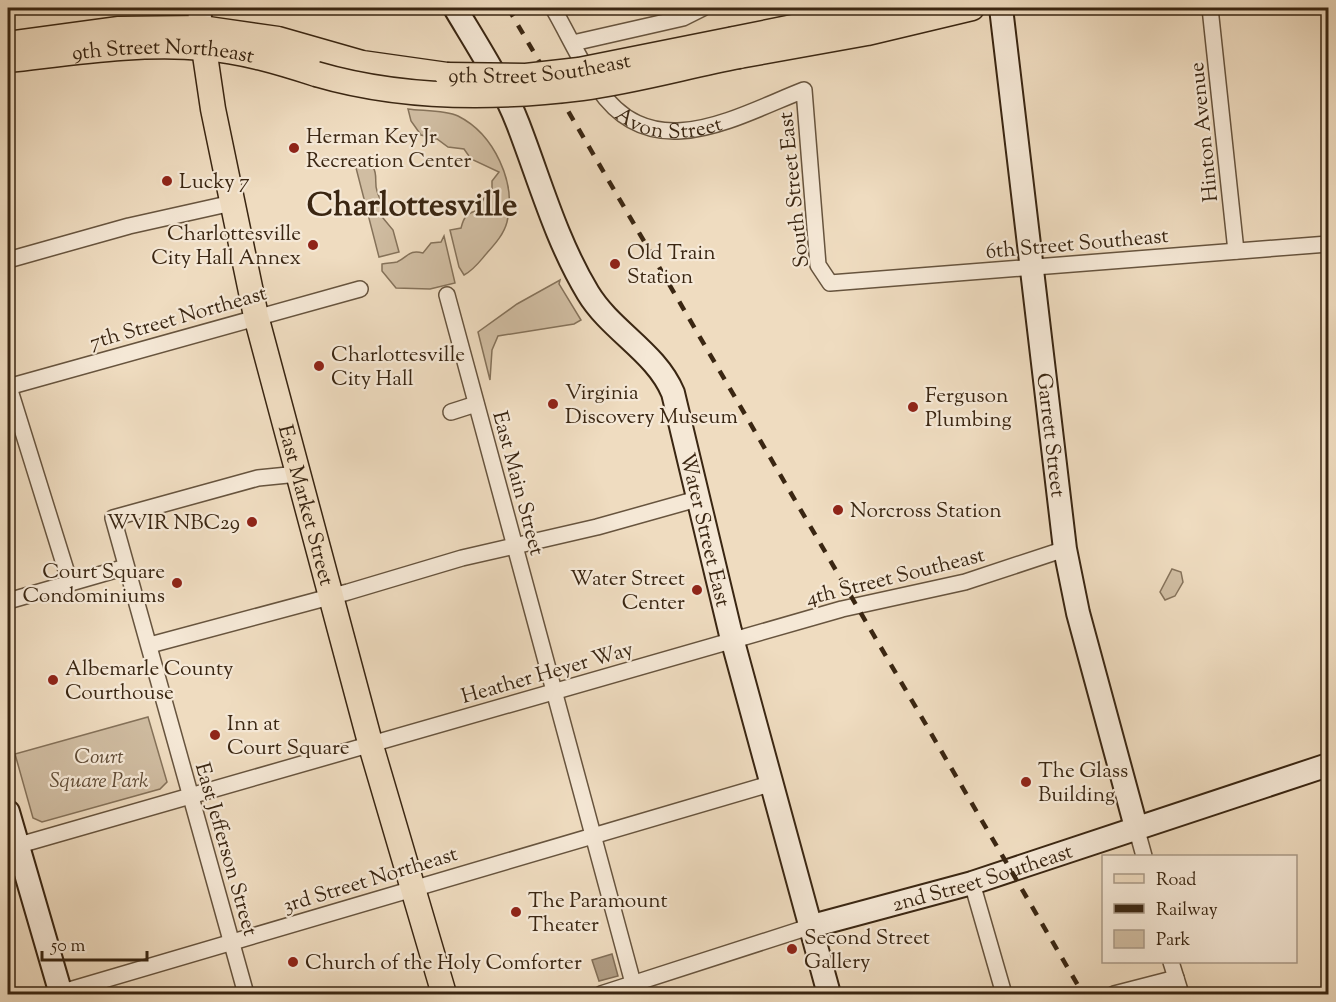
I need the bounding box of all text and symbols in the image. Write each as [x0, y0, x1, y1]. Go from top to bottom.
street label: 9th Street Northeast [71, 33, 257, 73]
street label: 9th Street Southeast [448, 47, 634, 93]
street label: Hinton Avenue [1183, 60, 1227, 203]
street label: Avon Street [608, 101, 726, 148]
street label: South Street East [772, 110, 818, 269]
place label: Herman Key Jr Recreation Center [306, 123, 472, 177]
marker: Herman Key Jr Recreation Center [287, 141, 301, 155]
place label: Lucky 7 [179, 168, 250, 198]
marker: Lucky 7 [160, 174, 174, 188]
district label: Charlottesville [307, 183, 517, 231]
place label: Charlottesville City Hall Annex [151, 220, 301, 274]
street label: 6th Street Southeast [985, 222, 1170, 268]
marker: Charlottesville City Hall Annex [306, 238, 320, 252]
place label: Old Train Station [627, 239, 716, 293]
marker: Old Train Station [608, 257, 622, 271]
street label: 7th Street Northeast [86, 279, 271, 359]
place label: Charlottesville City Hall [331, 341, 465, 395]
marker: Charlottesville City Hall [312, 359, 326, 373]
street label: Garrett Street [1027, 371, 1072, 499]
place label: Virginia Discovery Museum [565, 379, 738, 433]
place label: Ferguson Plumbing [925, 382, 1012, 436]
marker: Virginia Discovery Museum [546, 397, 560, 411]
marker: Ferguson Plumbing [906, 400, 920, 414]
street label: East Main Street [483, 408, 551, 559]
street label: East Market Street [269, 422, 340, 589]
street label: Water Street East [671, 450, 737, 610]
place label: Norcross Station [850, 497, 1002, 527]
marker: Norcross Station [831, 503, 845, 517]
place label: WVIR NBC29 [107, 509, 240, 539]
marker: WVIR NBC29 [245, 515, 259, 529]
street label: 4th Street Southeast [803, 541, 988, 615]
place label: Court Square Condominiums [23, 558, 165, 612]
place label: Water Street Center [570, 565, 685, 619]
marker: Court Square Condominiums [170, 576, 184, 590]
marker: Water Street Center [690, 583, 704, 597]
street label: Heather Heyer Way [458, 635, 638, 713]
place label: Albemarle County Courthouse [65, 655, 234, 709]
marker: Albemarle County Courthouse [46, 673, 60, 687]
place label: Inn at Court Square [227, 710, 350, 764]
marker: Inn at Court Square [208, 728, 222, 742]
park label: Court Square Park [50, 743, 149, 797]
place label: The Glass Building [1038, 757, 1128, 811]
street label: East Jefferson Street [186, 759, 264, 940]
marker: The Glass Building [1019, 775, 1033, 789]
street label: 2nd Street Southeast [889, 838, 1077, 921]
street label: 3rd Street Northeast [280, 840, 462, 922]
legend [1102, 855, 1297, 963]
text: Road [1156, 868, 1196, 894]
place label: The Paramount Theater [528, 887, 668, 941]
text: Railway [1156, 898, 1218, 924]
marker: The Paramount Theater [509, 905, 523, 919]
scale bar [42, 924, 147, 962]
place label: Second Street Gallery [804, 924, 930, 978]
text: Park [1156, 928, 1191, 954]
text: 50 m [50, 934, 86, 960]
marker: Second Street Gallery [785, 942, 799, 956]
place label: Church of the Holy Comforter [305, 949, 582, 979]
marker: Church of the Holy Comforter [286, 955, 300, 969]

